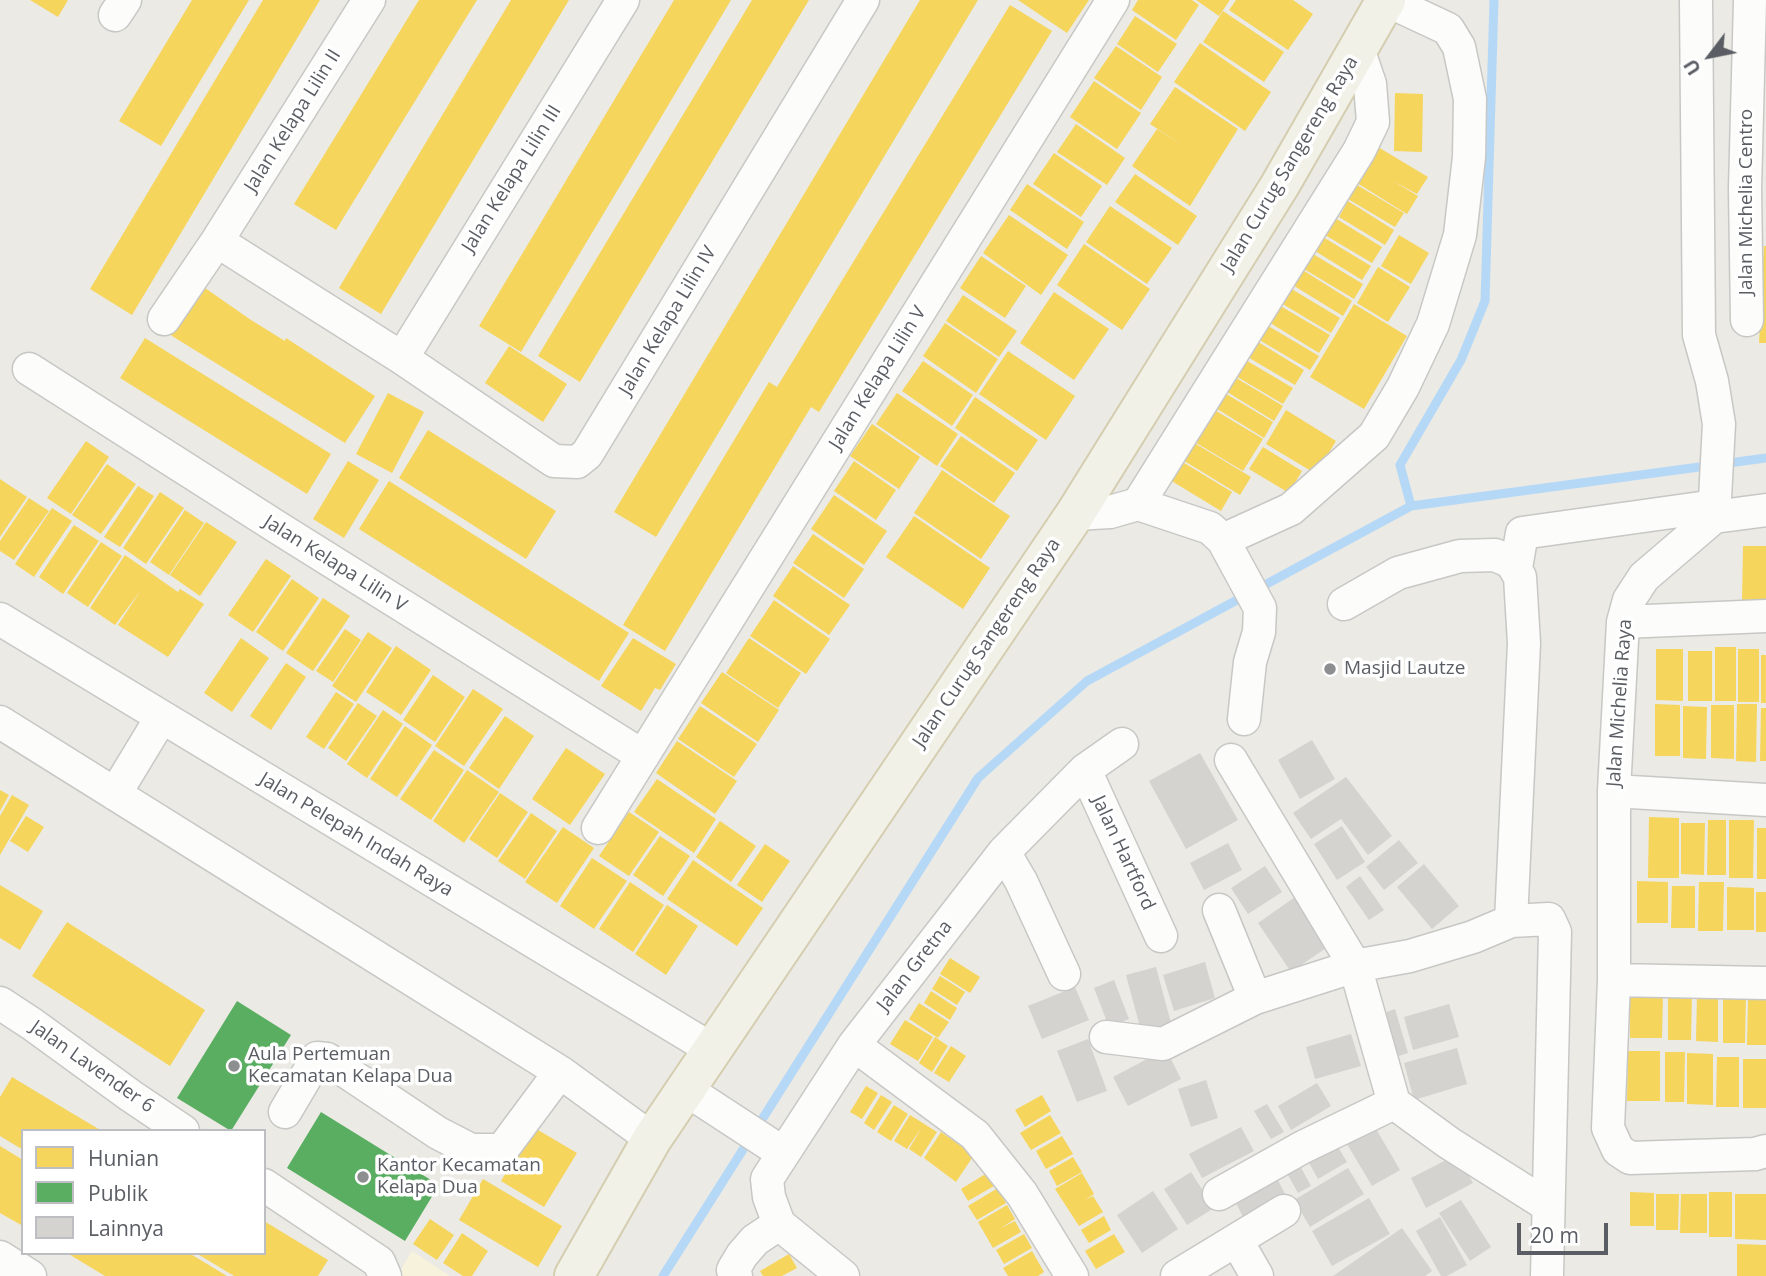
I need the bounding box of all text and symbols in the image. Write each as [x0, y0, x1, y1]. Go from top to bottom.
north arrow [1675, 21, 1745, 91]
street label: Jalan Kelapa Lilin II [240, 45, 346, 197]
street label: Jalan Curug Sangereng Raya [1217, 52, 1363, 276]
text: U [1677, 54, 1707, 80]
street label: Jalan Kelapa Lilin III [458, 101, 566, 257]
street label: Jalan Michelia Centro [1736, 109, 1758, 295]
street label: Jalan Kelapa Lilin IV [614, 242, 722, 400]
street label: Jalan Kelapa Lilin V [825, 302, 931, 454]
street label: Jalan Kelapa Lilin V [259, 511, 411, 617]
street label: Jalan Curug Sangereng Raya [908, 534, 1066, 752]
street label: Jalan Michelia Raya [1603, 618, 1637, 788]
place label: Masjid Lautze [1344, 658, 1465, 680]
marker: Masjid Lautze [1322, 661, 1338, 677]
street label: Jalan Pelepah Indah Raya [255, 768, 457, 902]
street label: Jalan Hartford [1086, 792, 1160, 914]
street label: Jalan Gretna [873, 916, 957, 1016]
street label: Jalan Lavender 6 [26, 1016, 158, 1118]
place label: Aula Pertemuan Kecamatan Kelapa Dua [248, 1044, 453, 1088]
marker: Aula Pertemuan Kecamatan Kelapa Dua [226, 1058, 242, 1074]
legend [21, 1129, 266, 1255]
text: Hunian [88, 1144, 159, 1172]
place label: Kantor Kecamatan Kelapa Dua [377, 1155, 541, 1199]
marker: Kantor Kecamatan Kelapa Dua [355, 1169, 371, 1185]
text: Publik [88, 1179, 148, 1207]
scale bar [1521, 1210, 1612, 1254]
text: Lainnya [88, 1214, 164, 1242]
text: 20 m [1530, 1221, 1579, 1249]

